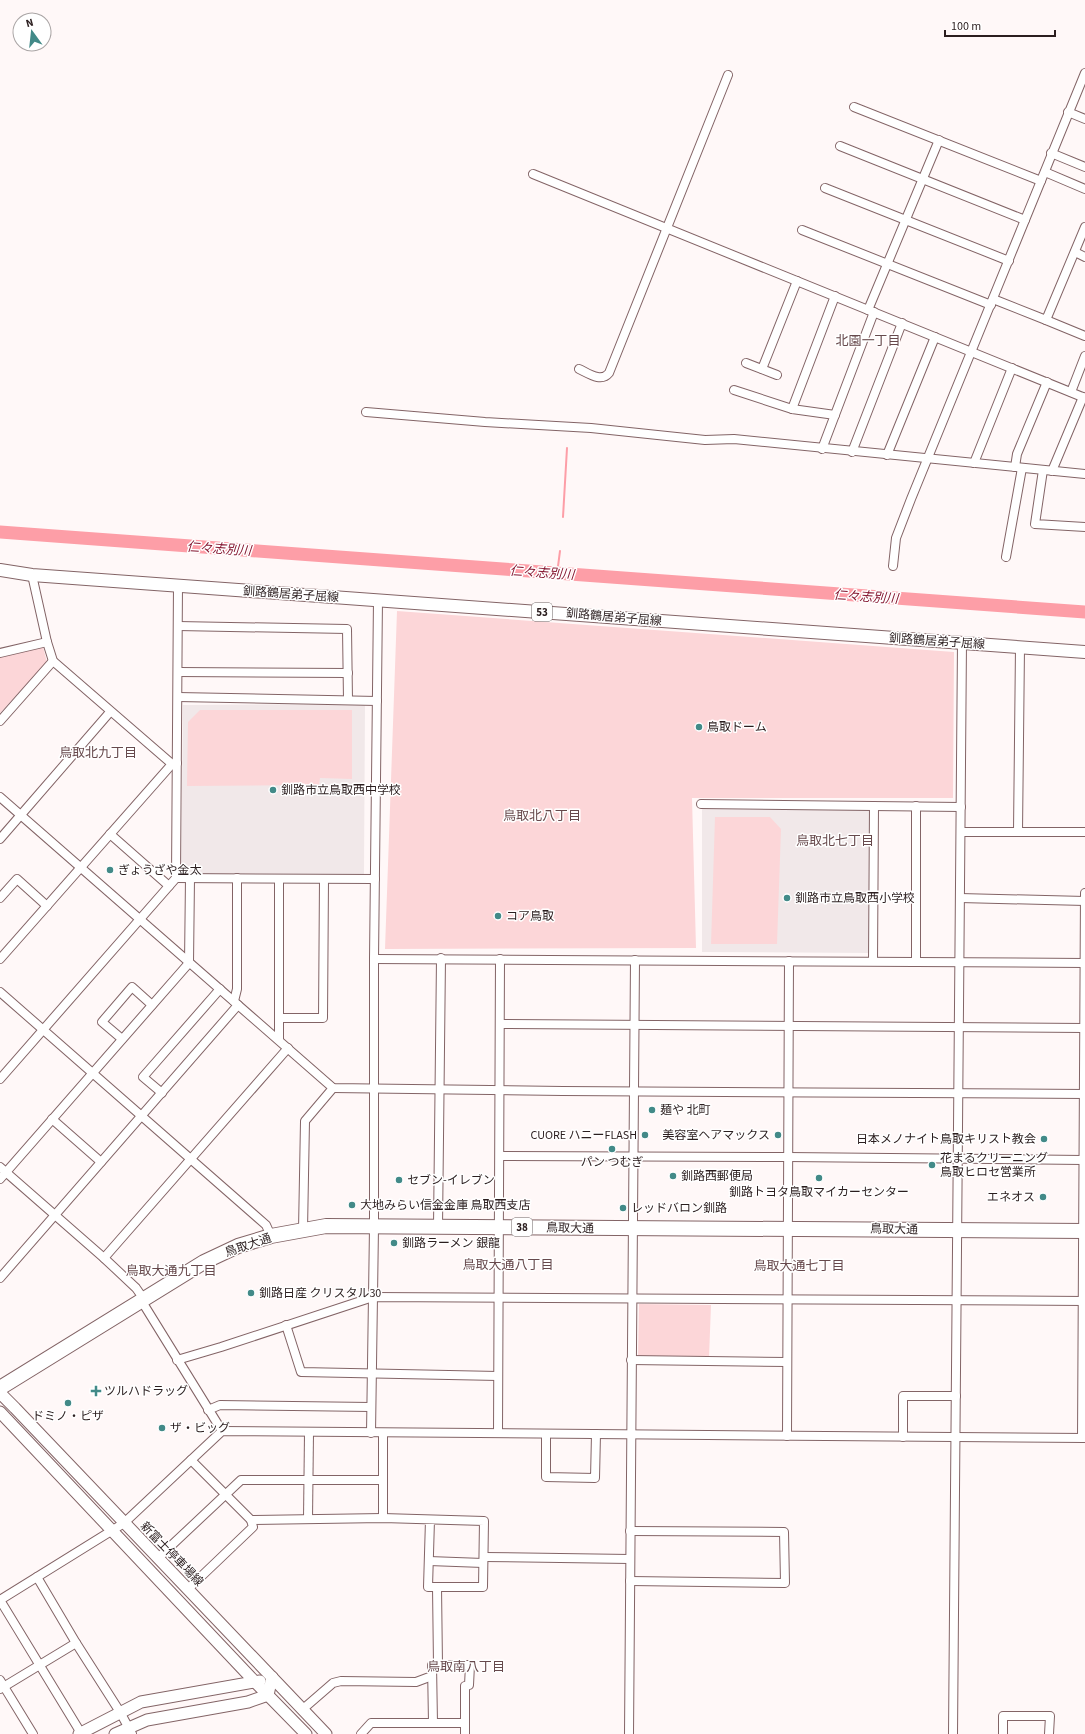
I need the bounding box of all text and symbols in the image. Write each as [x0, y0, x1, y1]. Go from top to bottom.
north arrow [12, 12, 52, 52]
scale bar [945, 12, 1055, 38]
text: N [24, 15, 35, 31]
text: 100 m [951, 18, 981, 35]
district label: 北園一丁目 [835, 332, 901, 350]
water label: 仁々志別川 [186, 538, 254, 560]
water label: 仁々志別川 [509, 562, 577, 584]
street label: 釧路鶴居弟子屈線 [242, 583, 339, 606]
water label: 仁々志別川 [833, 586, 901, 608]
road number: 53 [532, 603, 552, 621]
street label: 釧路鶴居弟子屈線 [565, 605, 663, 630]
street label: 釧路鶴居弟子屈線 [888, 630, 985, 653]
place label: 鳥取ドーム [707, 719, 767, 736]
marker: 鳥取ドーム [694, 722, 704, 732]
district label: 鳥取北九丁目 [59, 744, 137, 762]
place label: 釧路市立鳥取西中学校 [281, 782, 401, 799]
marker: 釧路市立鳥取西中学校 [268, 785, 278, 795]
district label: 鳥取北八丁目 [503, 807, 581, 825]
district label: 鳥取北七丁目 [796, 832, 874, 850]
place label: ぎょうざや金太 [118, 862, 201, 879]
marker: ぎょうざや金太 [105, 865, 115, 875]
place label: 釧路市立鳥取西小学校 [795, 890, 915, 907]
marker: 釧路市立鳥取西小学校 [782, 893, 792, 903]
place label: コア鳥取 [506, 908, 554, 925]
marker: コア鳥取 [493, 911, 503, 921]
place label: 麺や 北町 [660, 1102, 710, 1119]
marker: 麺や 北町 [647, 1105, 657, 1115]
place label: CUORE ハニーFLASH [531, 1127, 637, 1144]
place label: 美容室ヘアマックス [662, 1127, 770, 1144]
marker: CUORE ハニーFLASH [640, 1130, 650, 1140]
marker: 美容室ヘアマックス [773, 1130, 783, 1140]
place label: 日本メノナイト鳥取キリスト教会 [856, 1131, 1036, 1148]
marker: 日本メノナイト鳥取キリスト教会 [1039, 1134, 1049, 1144]
marker: パン つむぎ [607, 1144, 617, 1154]
place label: 花まるクリーニング 鳥取ヒロセ営業所 [940, 1150, 1048, 1181]
place label: パン つむぎ [580, 1154, 644, 1171]
marker: 花まるクリーニング 鳥取ヒロセ営業所 [927, 1160, 937, 1170]
place label: 釧路西郵便局 [681, 1168, 753, 1185]
marker: 釧路西郵便局 [668, 1171, 678, 1181]
place label: セブン-イレブン [407, 1172, 495, 1189]
marker: 釧路トヨタ鳥取マイカーセンター [814, 1173, 824, 1183]
marker: セブン-イレブン [394, 1175, 404, 1185]
place label: 釧路トヨタ鳥取マイカーセンター [729, 1184, 909, 1201]
place label: エネオス [987, 1189, 1035, 1206]
marker: エネオス [1038, 1192, 1048, 1202]
place label: 大地みらい信金金庫 鳥取西支店 [360, 1197, 530, 1214]
marker: 大地みらい信金金庫 鳥取西支店 [347, 1200, 357, 1210]
place label: レッドバロン釧路 [631, 1200, 727, 1217]
marker: レッドバロン釧路 [618, 1203, 628, 1213]
road number: 38 [512, 1218, 532, 1236]
street label: 鳥取大通 [546, 1220, 594, 1237]
street label: 鳥取大通 [870, 1221, 918, 1238]
street label: 鳥取大通 [223, 1230, 274, 1261]
place label: 釧路ラーメン 銀龍 [402, 1235, 500, 1252]
marker: 釧路ラーメン 銀龍 [389, 1238, 399, 1248]
district label: 鳥取大通八丁目 [462, 1256, 554, 1274]
district label: 鳥取大通七丁目 [753, 1257, 845, 1275]
district label: 鳥取大通九丁目 [125, 1262, 217, 1280]
place label: 釧路日産 クリスタル30 [259, 1285, 381, 1302]
marker: 釧路日産 クリスタル30 [246, 1288, 256, 1298]
place label: ツルハドラッグ [104, 1383, 188, 1400]
marker: ツルハドラッグ [91, 1386, 101, 1396]
marker: ドミノ・ピザ [63, 1398, 73, 1408]
place label: ドミノ・ピザ [32, 1408, 104, 1425]
place label: ザ・ビッグ [170, 1420, 230, 1437]
marker: ザ・ビッグ [157, 1423, 167, 1433]
street label: 新富士停車場線 [136, 1518, 207, 1590]
district label: 鳥取南八丁目 [427, 1658, 505, 1676]

